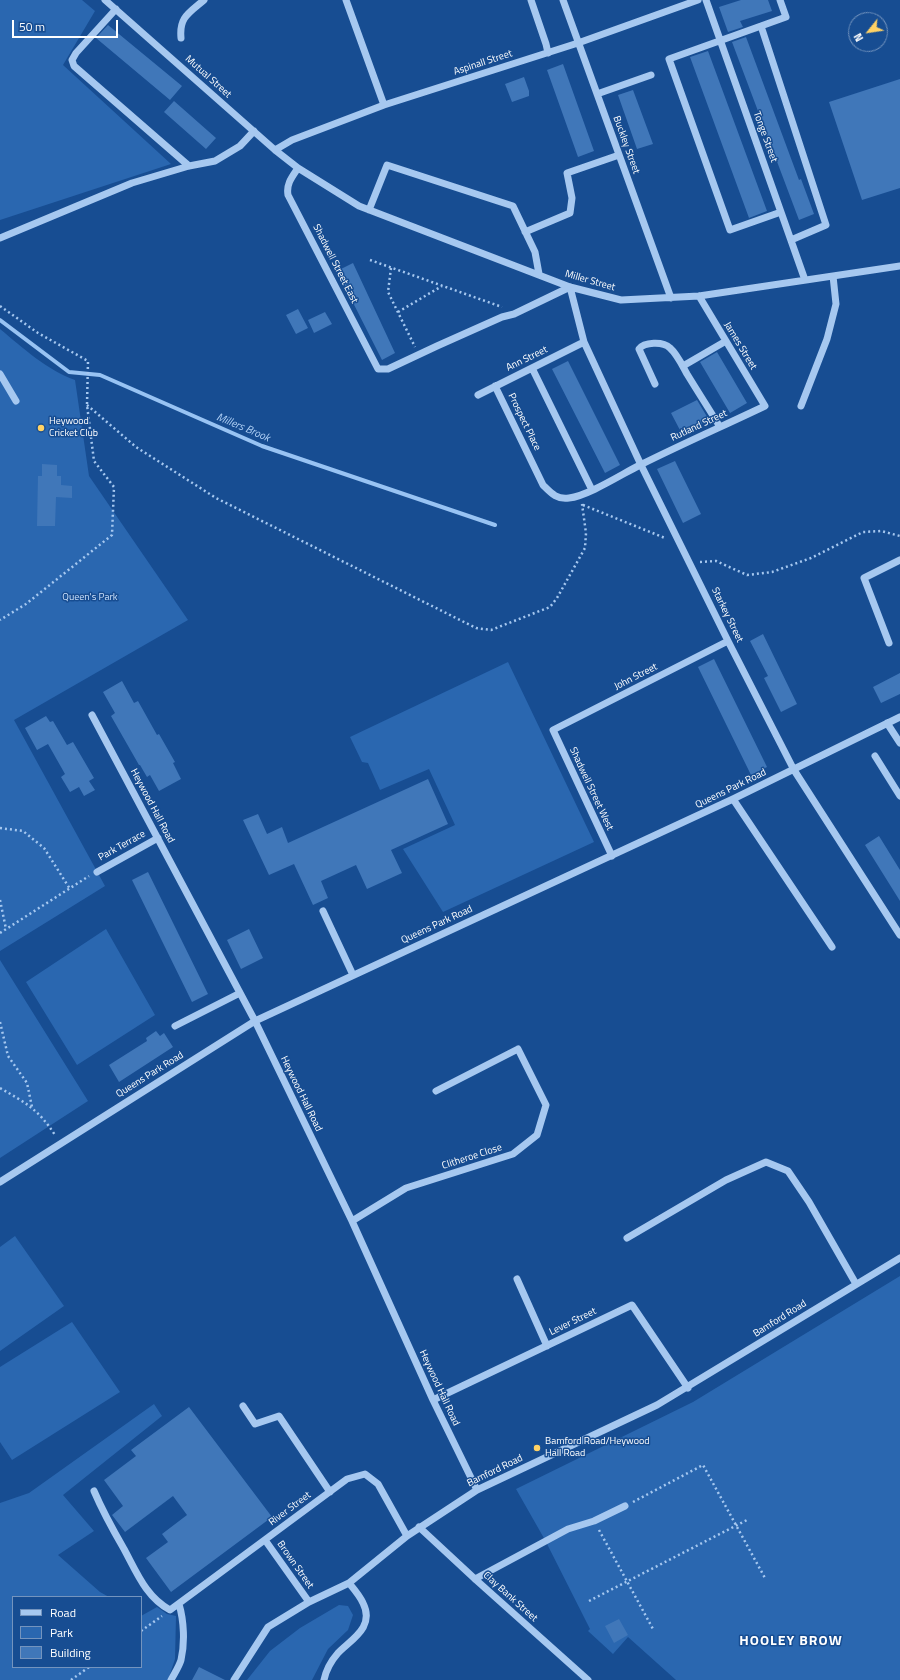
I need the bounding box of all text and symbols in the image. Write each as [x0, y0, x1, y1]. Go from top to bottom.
scale bar [14, 12, 120, 38]
north arrow [848, 12, 888, 52]
text: 50 m [19, 17, 45, 36]
text: N [850, 30, 867, 45]
street label: Aspinall Street [452, 48, 514, 78]
street label: Mutual Street [182, 53, 234, 101]
street label: Tonge Street [750, 110, 780, 164]
street label: Buckley Street [610, 114, 642, 176]
street label: Shadwell Street East [310, 222, 360, 306]
street label: Miller Street [563, 268, 617, 294]
street label: James Street [721, 320, 759, 372]
street label: Ann Street [504, 344, 550, 374]
street label: Prospect Place [505, 391, 543, 453]
street label: Rutland Street [669, 408, 729, 444]
water label: Millers Brook [214, 411, 272, 445]
place label: Heywood Cricket Club [49, 416, 98, 440]
marker: Heywood Cricket Club [36, 423, 46, 433]
street label: Starkey Street [709, 586, 745, 644]
park label: Queen's Park [62, 592, 118, 604]
street label: John Street [612, 661, 660, 693]
street label: Shadwell Street West [566, 746, 616, 832]
street label: Heywood Hall Road [127, 767, 177, 845]
street label: Queens Park Road [694, 767, 768, 811]
street label: Park Terrace [96, 828, 148, 864]
street label: Queens Park Road [399, 903, 475, 947]
street label: Queens Park Road [114, 1049, 186, 1101]
street label: Heywood Hall Road [278, 1054, 324, 1134]
street label: Clitheroe Close [440, 1142, 504, 1172]
street label: Bamford Road [751, 1298, 809, 1340]
street label: Lever Street [547, 1305, 599, 1339]
street label: Heywood Hall Road [416, 1348, 462, 1428]
place label: Bamford Road/Heywood Hall Road [545, 1436, 650, 1460]
marker: Bamford Road/Heywood Hall Road [532, 1443, 542, 1453]
street label: Bamford Road [465, 1452, 525, 1490]
street label: River Street [267, 1489, 313, 1529]
street label: Brown Street [274, 1539, 316, 1591]
street label: Clay Bank Street [480, 1569, 540, 1625]
legend [12, 1596, 142, 1668]
text: Road [50, 1603, 76, 1622]
text: Park [50, 1623, 73, 1642]
district label: HOOLEY BROW [739, 1634, 843, 1650]
text: Building [50, 1643, 91, 1662]

